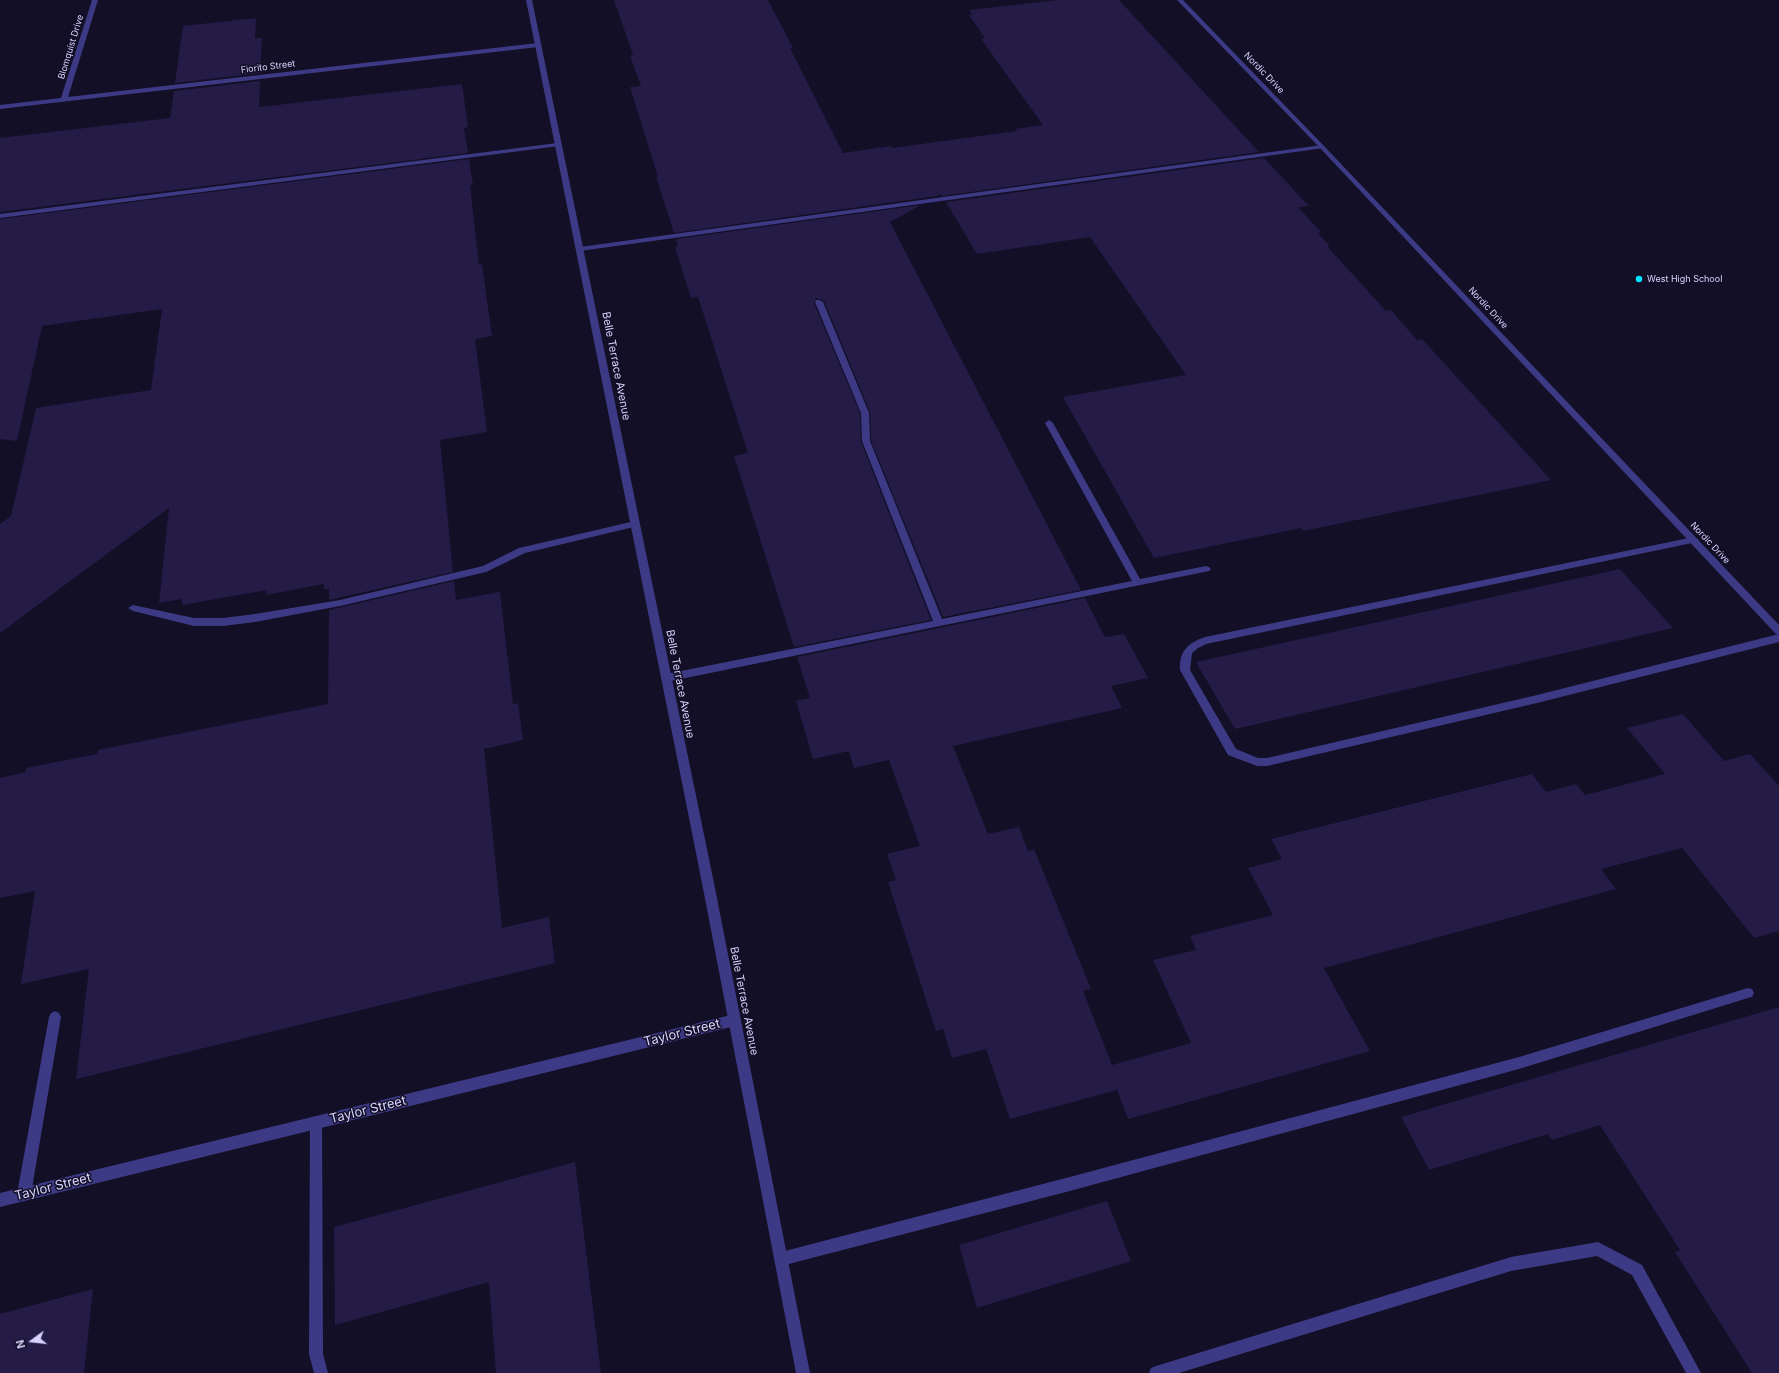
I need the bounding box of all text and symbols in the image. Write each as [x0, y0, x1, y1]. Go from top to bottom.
street label: Blomquist Drive [56, 13, 86, 81]
street label: Nordic Drive [1242, 50, 1286, 96]
street label: Fiorito Street [240, 58, 296, 76]
marker: West High School [1634, 274, 1644, 284]
place label: West High School [1647, 274, 1722, 284]
street label: Nordic Drive [1466, 285, 1510, 331]
street label: Belle Terrace Avenue [599, 311, 633, 421]
street label: Nordic Drive [1688, 520, 1732, 566]
street label: Belle Terrace Avenue [663, 629, 697, 739]
street label: Belle Terrace Avenue [727, 946, 761, 1056]
street label: Taylor Street [642, 1016, 722, 1050]
street label: Taylor Street [328, 1093, 408, 1127]
street label: Taylor Street [13, 1170, 93, 1204]
north arrow [12, 1321, 52, 1361]
text: N [13, 1338, 28, 1350]

